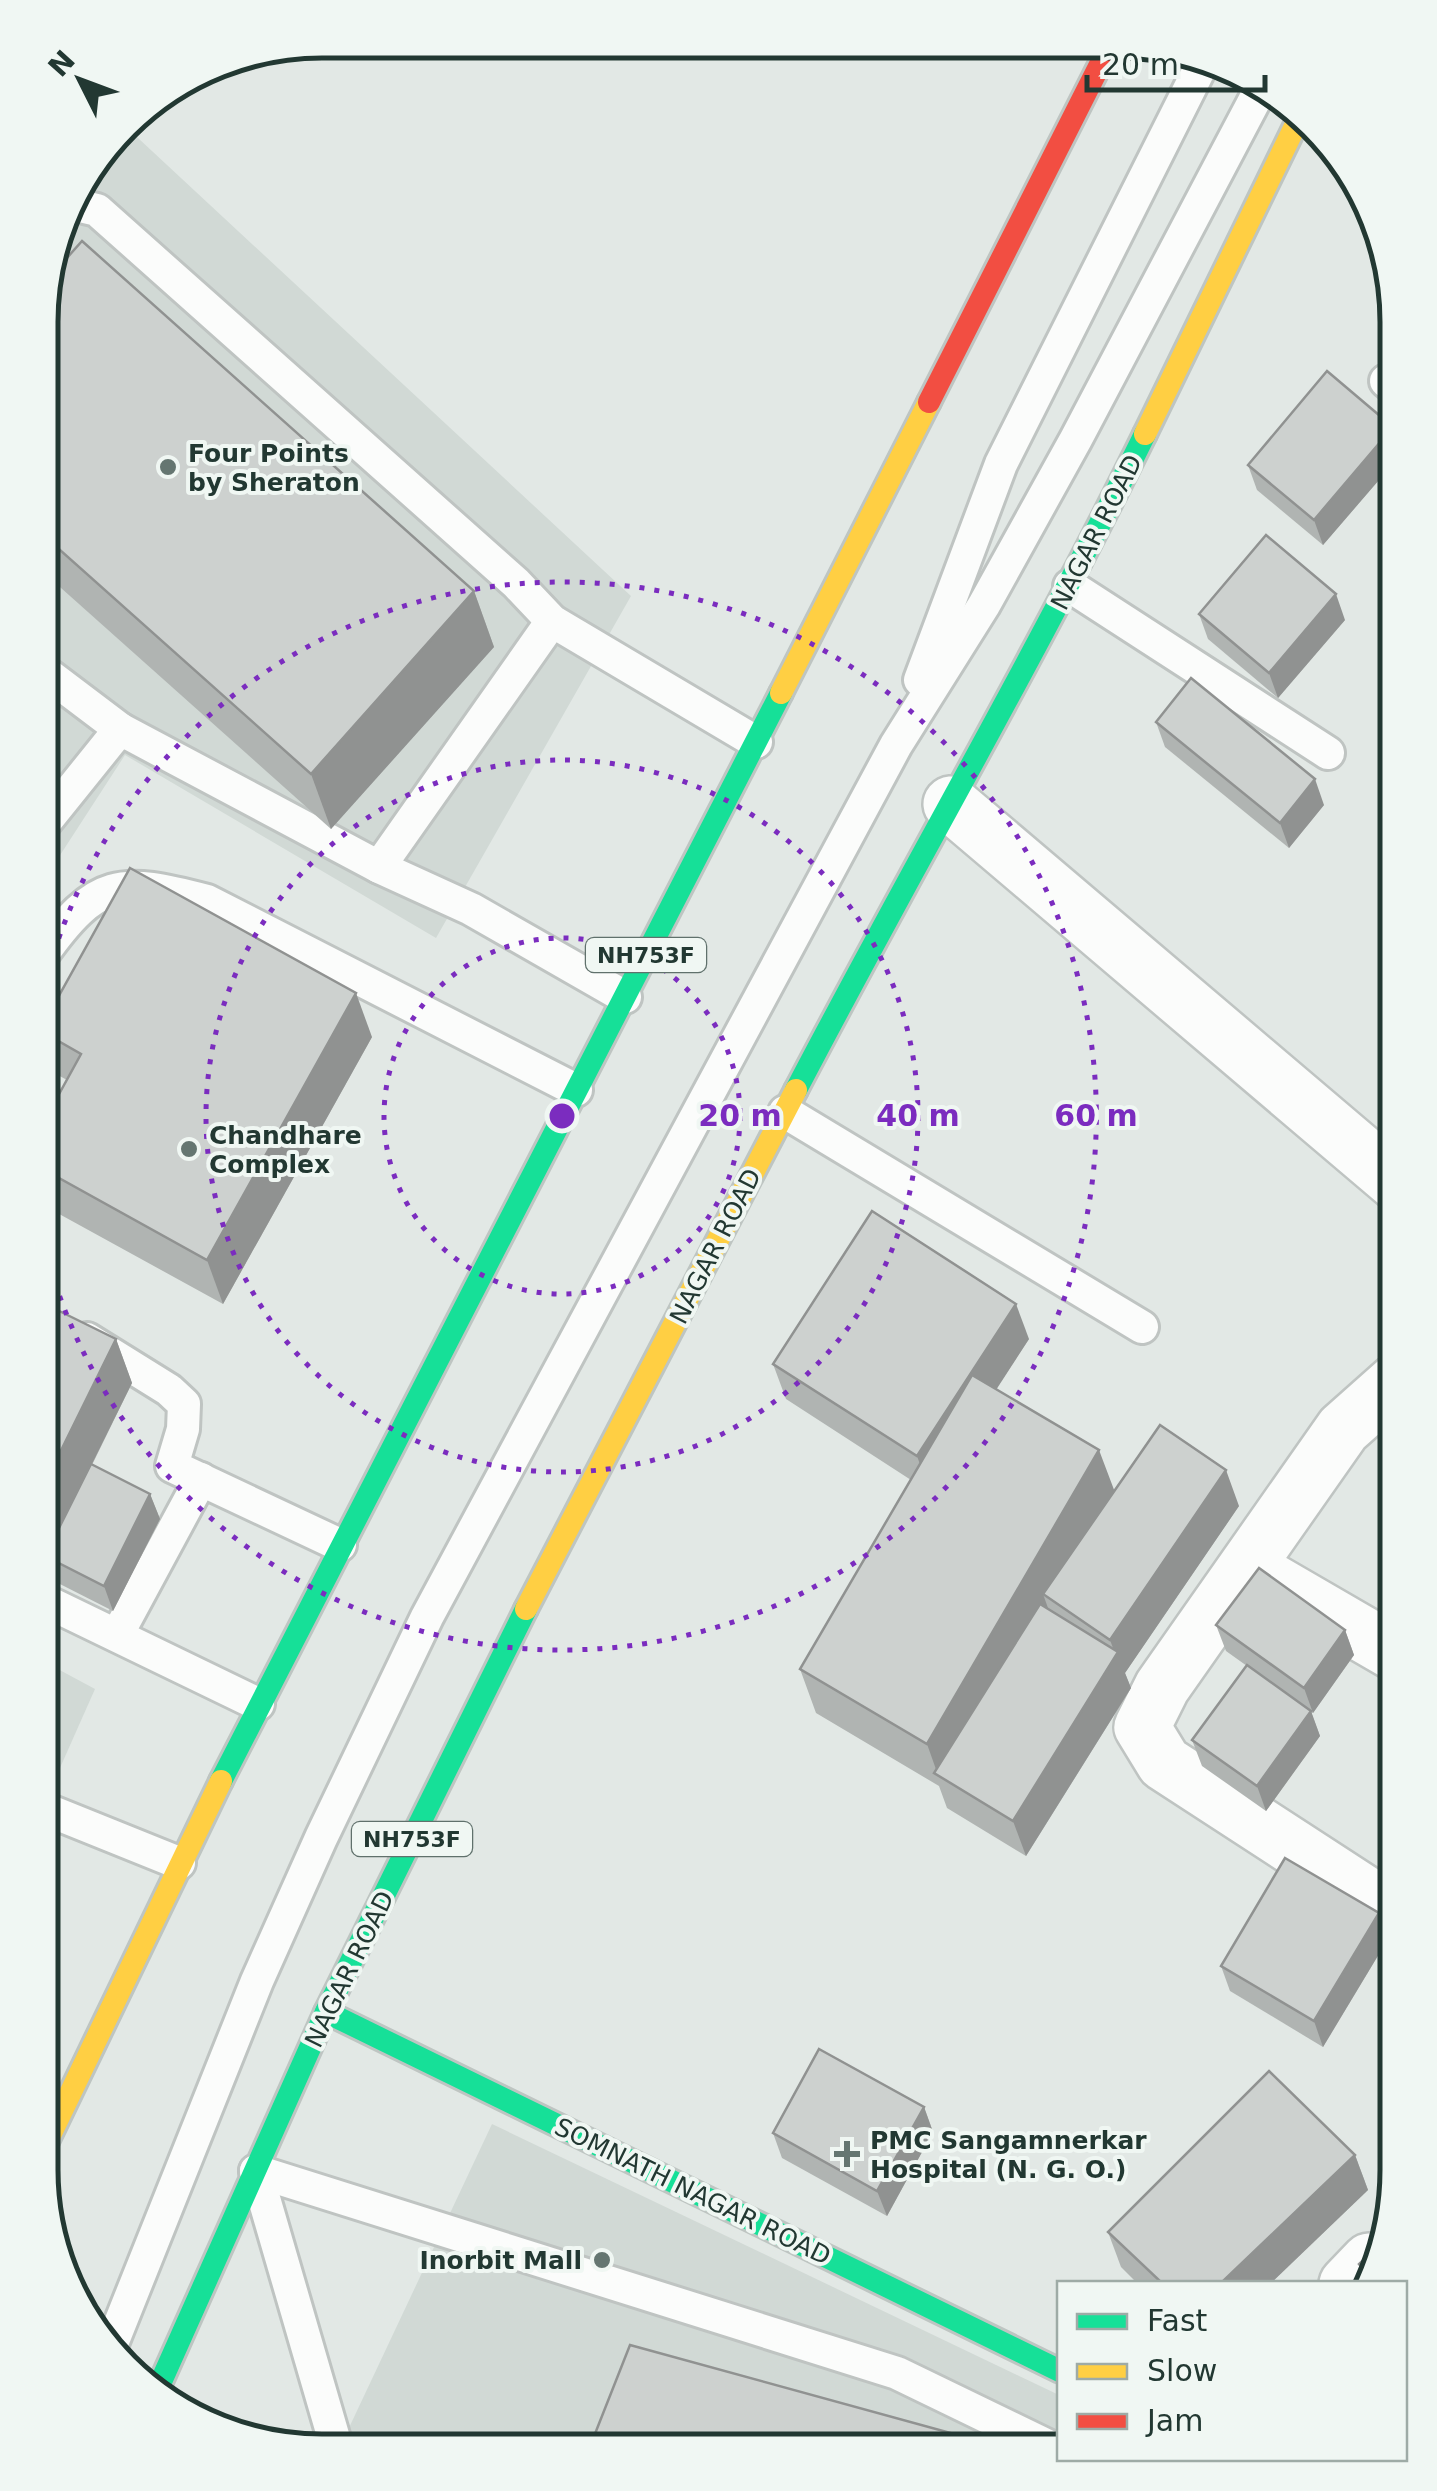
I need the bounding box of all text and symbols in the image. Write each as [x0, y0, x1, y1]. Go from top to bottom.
north arrow [30, 30, 130, 130]
scale bar [1087, 30, 1264, 92]
text: N [42, 44, 82, 83]
text: 20 m [1102, 47, 1179, 82]
place label: Four Points by Sheraton [188, 439, 360, 497]
street label: NAGAR ROAD [1045, 450, 1148, 615]
marker: Four Points by Sheraton [157, 456, 179, 478]
road number: NH753F [586, 938, 706, 972]
centre of rings [544, 1098, 580, 1134]
text: 20 m [698, 1098, 782, 1133]
text: 40 m [876, 1098, 960, 1133]
text: 60 m [1054, 1098, 1138, 1133]
place label: Chandhare Complex [209, 1121, 362, 1179]
marker: Chandhare Complex [178, 1138, 200, 1160]
street label: NAGAR ROAD [664, 1164, 767, 1329]
road number: NH753F [352, 1822, 472, 1856]
street label: NAGAR ROAD [299, 1886, 400, 2052]
street label: SOMNATH NAGAR ROAD [550, 2112, 835, 2271]
place label: PMC Sangamnerkar Hospital (N. G. O.) [870, 2126, 1147, 2184]
marker: PMC Sangamnerkar Hospital (N. G. O.) [834, 2141, 860, 2167]
place label: Inorbit Mall [419, 2246, 582, 2275]
marker: Inorbit Mall [591, 2249, 613, 2271]
legend [1057, 2281, 1407, 2461]
text: Fast [1147, 2303, 1208, 2338]
text: Slow [1147, 2353, 1217, 2388]
text: Jam [1145, 2403, 1203, 2438]

